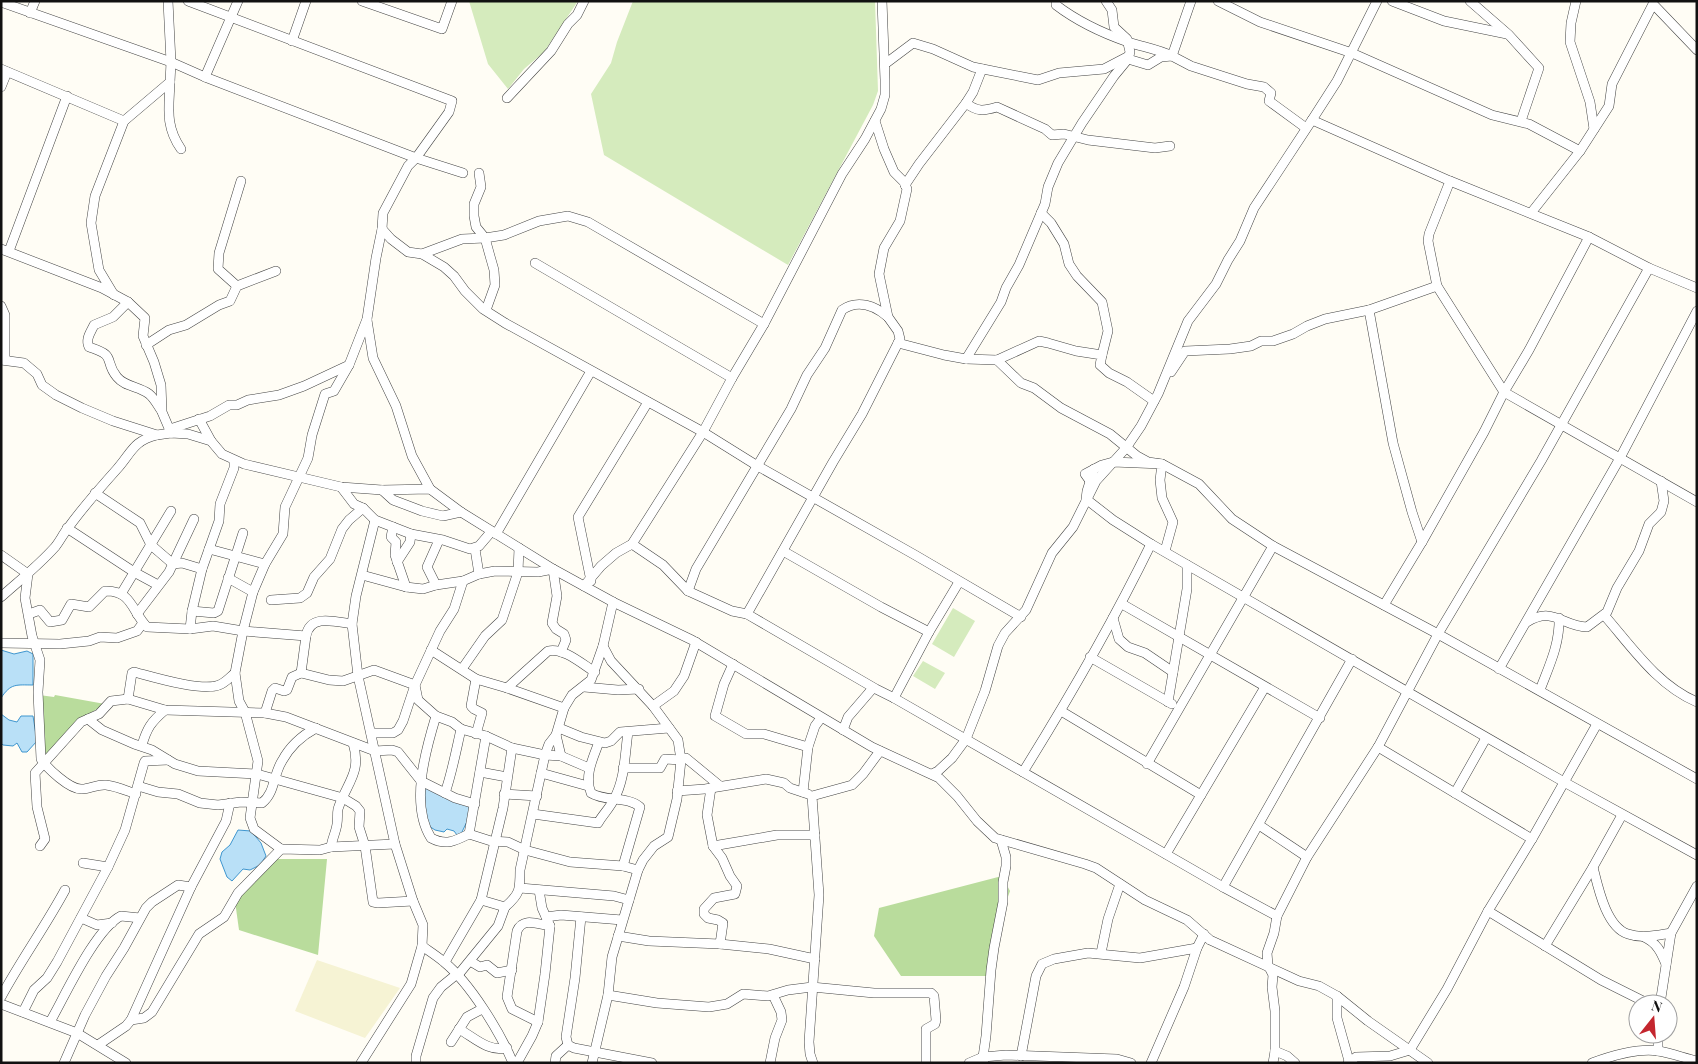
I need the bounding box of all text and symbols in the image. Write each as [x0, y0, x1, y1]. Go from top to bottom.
north arrow [1628, 994, 1678, 1044]
text: N [1649, 996, 1665, 1017]

